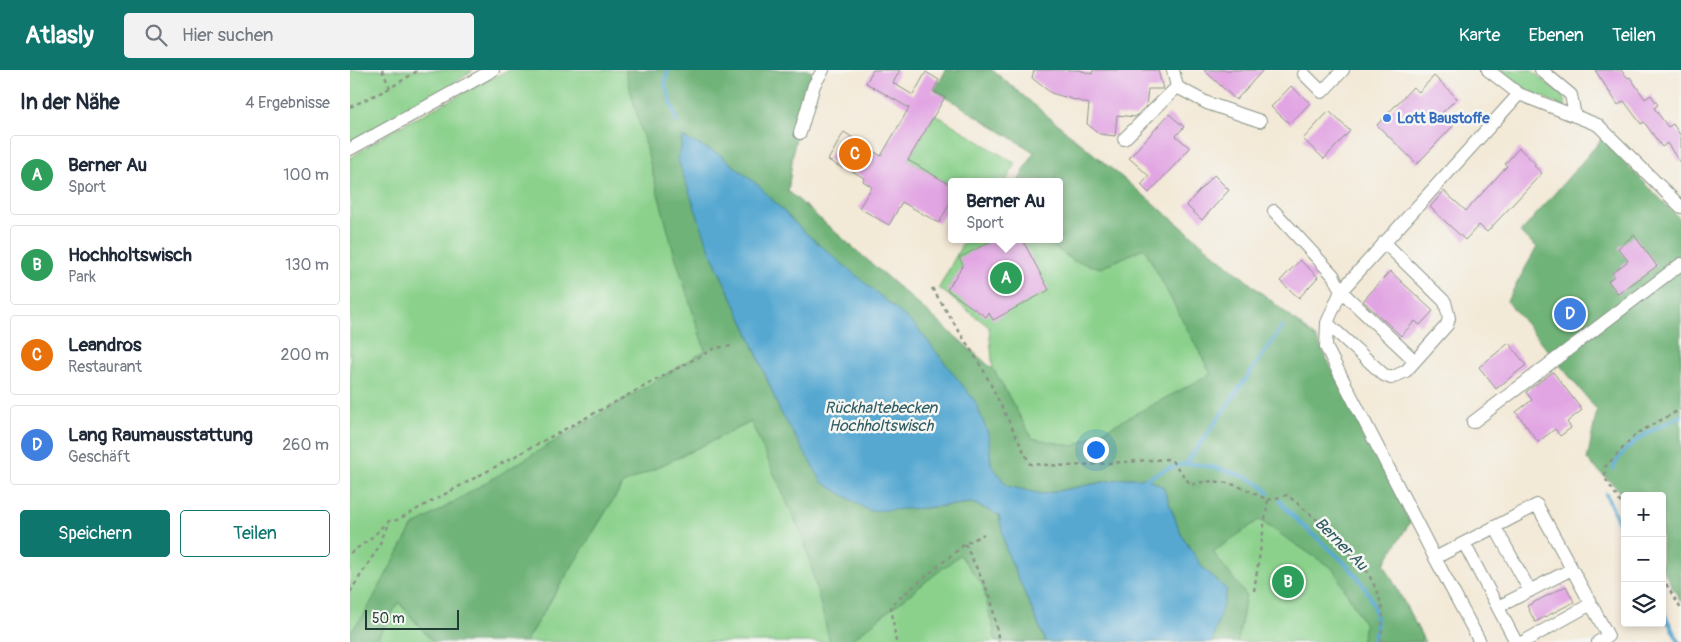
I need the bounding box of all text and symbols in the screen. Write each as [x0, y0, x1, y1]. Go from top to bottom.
search box [124, 13, 474, 58]
text: Atlasly [25, 21, 94, 50]
icon: search [142, 21, 170, 49]
text: Hier suchen [182, 23, 273, 47]
text: Karte [1459, 24, 1500, 47]
text: Ebenen [1528, 24, 1584, 47]
text: Teilen [1612, 24, 1656, 47]
text: In der Nähe [20, 89, 120, 116]
text: 4 Ergebnisse [245, 93, 330, 113]
place label: Lott Baustoffe [1397, 109, 1490, 128]
marker: Lott Baustoffe [1381, 112, 1393, 124]
pin: C [839, 135, 871, 173]
text: Berner Au [68, 153, 147, 177]
text: A [32, 165, 42, 185]
text: 100 m [283, 165, 329, 185]
text: Sport [68, 177, 106, 197]
popup [948, 178, 1063, 243]
text: Berner Au [966, 189, 1045, 213]
text: Sport [966, 213, 1004, 233]
text: Hochholtswisch [68, 243, 192, 267]
text: B [32, 255, 42, 275]
text: 130 m [285, 255, 329, 275]
pin: A [990, 259, 1022, 297]
text: Park [68, 267, 96, 287]
pin: D [1554, 295, 1586, 333]
text: Leandros [68, 333, 142, 357]
text: C [32, 345, 42, 365]
text: 200 m [281, 345, 329, 365]
text: Restaurant [68, 357, 142, 377]
water label: Rückhaltebecken Hochholtswisch [825, 398, 938, 436]
text: Lang Raumausstattung [68, 423, 253, 447]
text: D [32, 435, 42, 455]
text: 260 m [282, 435, 329, 455]
your location [1083, 437, 1109, 463]
text: Geschäft [68, 447, 130, 467]
map controls [1621, 492, 1666, 627]
button: + [1621, 492, 1666, 537]
button: Speichern [20, 510, 170, 557]
button: Teilen [180, 510, 330, 557]
water label: Berner Au [1310, 513, 1372, 575]
button: − [1621, 537, 1666, 582]
pin: B [1272, 563, 1304, 601]
button: layers [1621, 582, 1666, 627]
scale bar [365, 607, 459, 630]
text: 50 m [372, 610, 405, 627]

